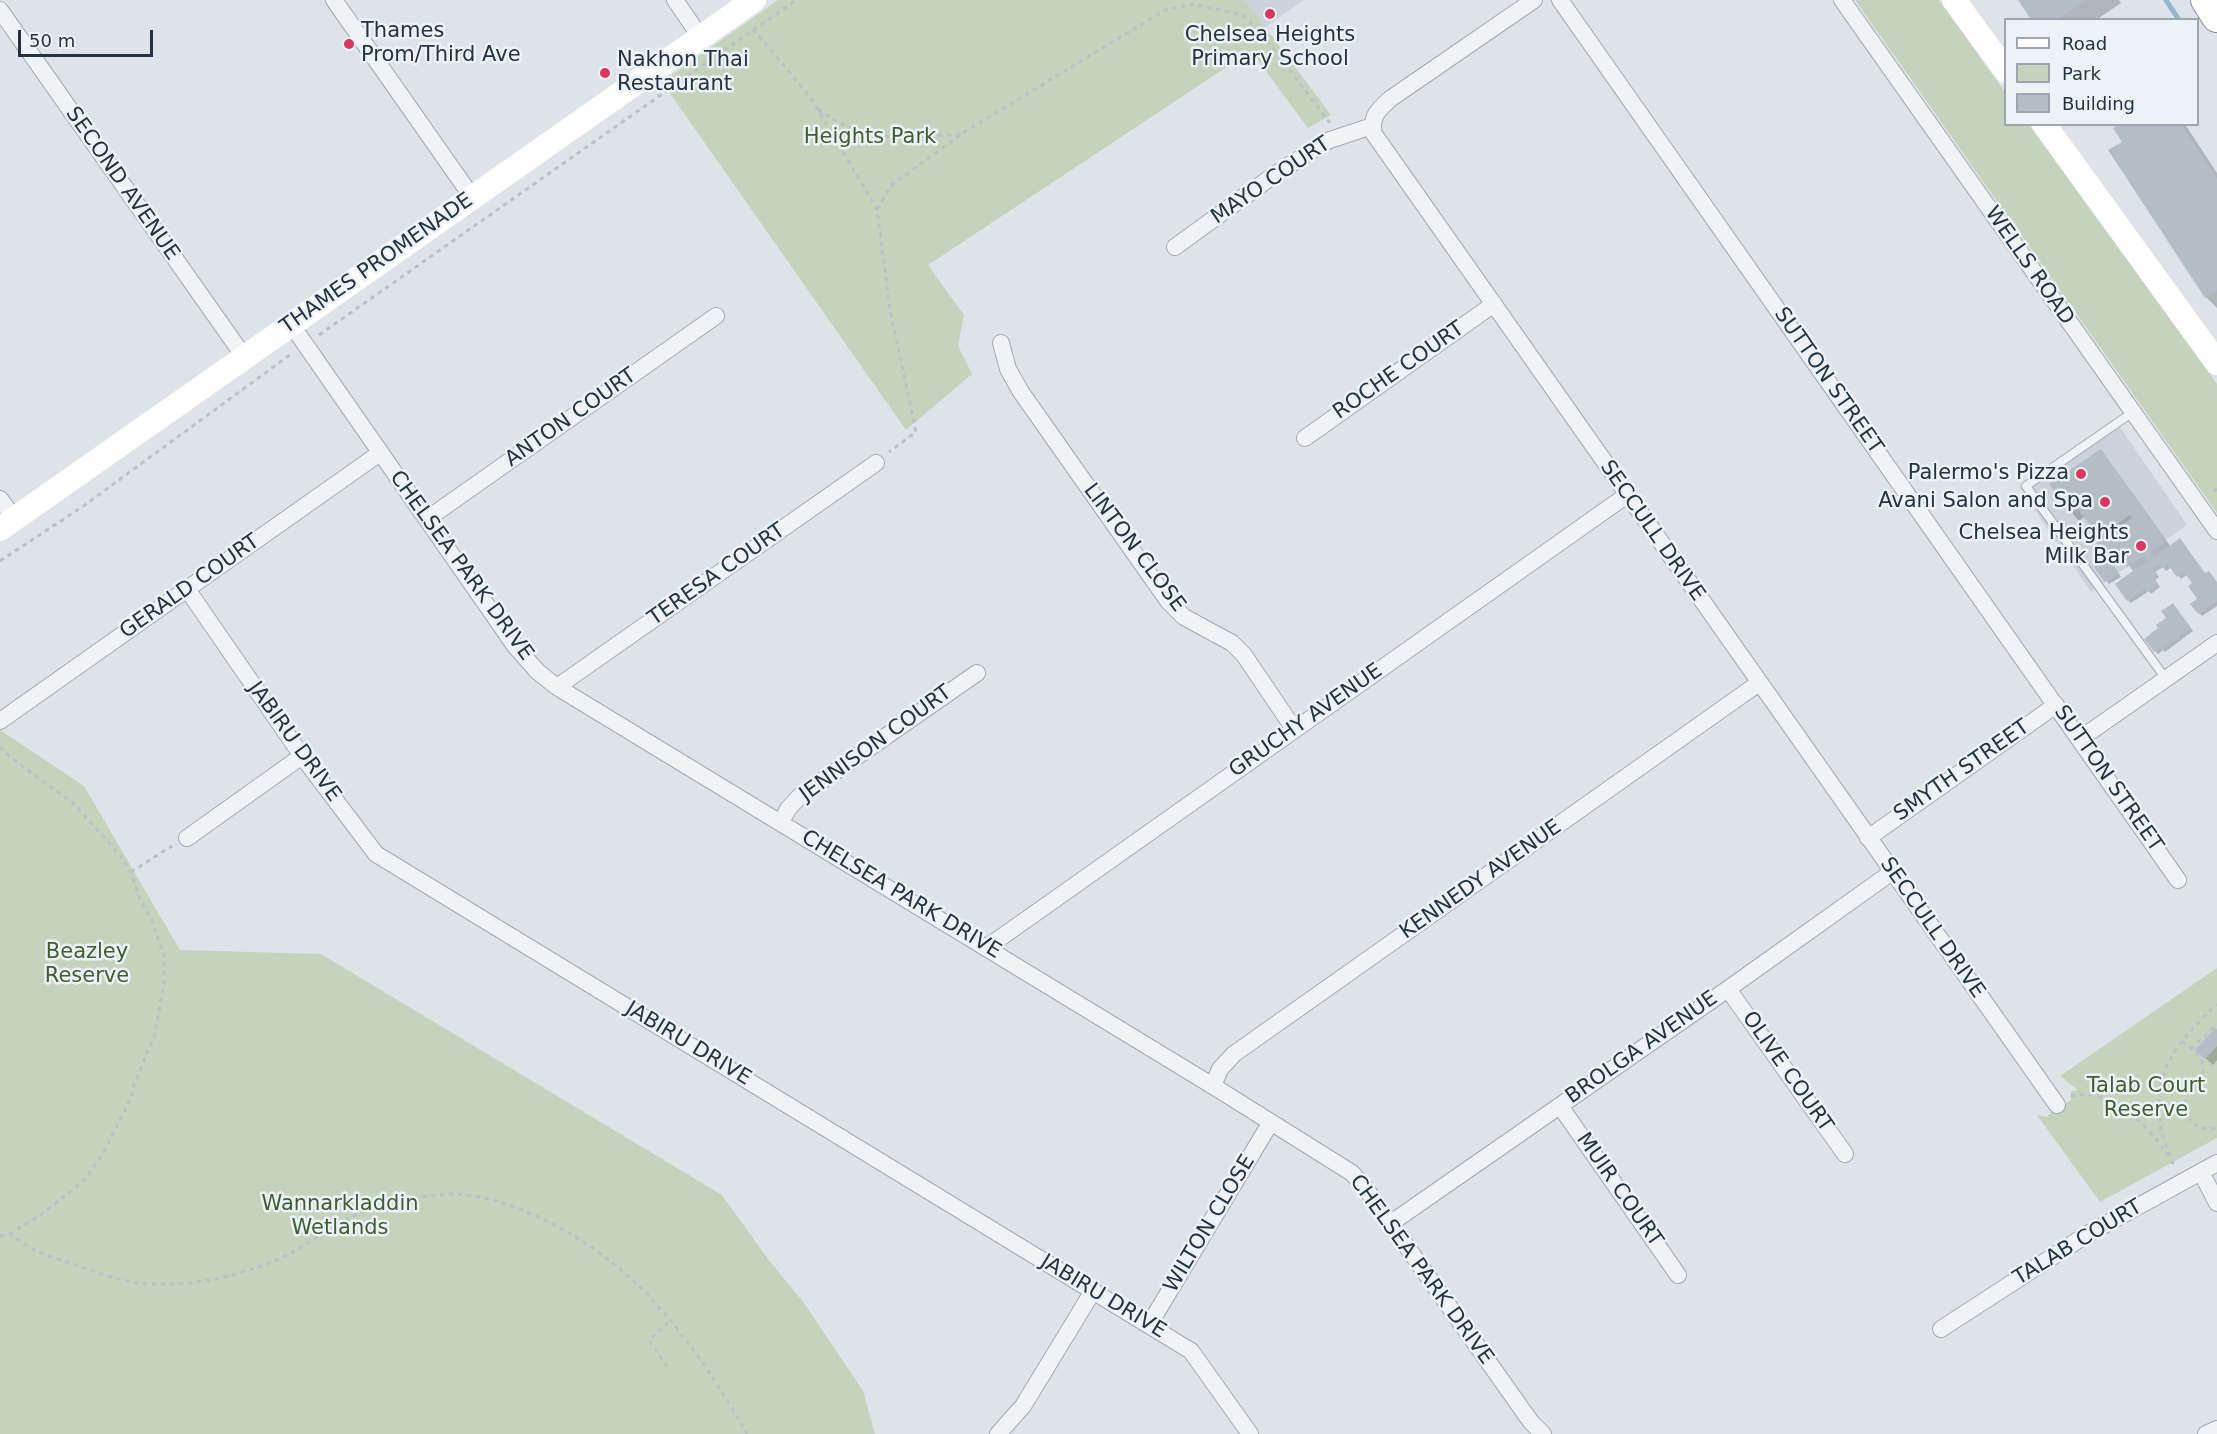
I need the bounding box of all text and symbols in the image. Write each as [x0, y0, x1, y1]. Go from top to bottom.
marker: Chelsea Heights Primary School [1263, 7, 1277, 21]
scale bar [21, 18, 156, 56]
legend [2004, 18, 2199, 126]
place label: Thames Prom/Third Ave [361, 19, 521, 69]
place label: Chelsea Heights Primary School [1185, 23, 1355, 73]
text: 50 m [29, 30, 75, 51]
text: Road [2062, 33, 2107, 54]
marker: Thames Prom/Third Ave [342, 37, 356, 51]
place label: Nakhon Thai Restaurant [617, 48, 749, 98]
text: Park [2062, 63, 2101, 84]
marker: Nakhon Thai Restaurant [598, 66, 612, 80]
text: Building [2062, 93, 2135, 114]
street label: SECOND AVENUE [60, 102, 184, 266]
park label: Heights Park [804, 125, 936, 151]
street label: MAYO COURT [1207, 132, 1335, 230]
street label: THAMES PROMENADE [276, 188, 478, 340]
street label: WELLS ROAD [1979, 202, 2079, 330]
street label: SUTTON STREET [1768, 303, 1888, 459]
street label: ROCHE COURT [1329, 317, 1469, 425]
street label: ANTON COURT [501, 363, 641, 473]
street label: SECCULL DRIVE [1594, 456, 1710, 606]
place label: Palermo's Pizza [1908, 461, 2069, 487]
street label: CHELSEA PARK DRIVE [384, 466, 538, 666]
marker: Palermo's Pizza [2074, 467, 2088, 481]
street label: LINTON CLOSE [1078, 479, 1190, 617]
place label: Avani Salon and Spa [1878, 489, 2093, 515]
marker: Avani Salon and Spa [2098, 495, 2112, 509]
street label: TERESA COURT [644, 518, 790, 632]
place label: Chelsea Heights Milk Bar [1959, 521, 2129, 571]
street label: GERALD COURT [115, 529, 265, 645]
marker: Chelsea Heights Milk Bar [2134, 539, 2148, 553]
street label: GRUCHY AVENUE [1225, 659, 1387, 783]
street label: JABIRU DRIVE [242, 677, 346, 807]
street label: JENNISON COURT [795, 680, 957, 808]
street label: SUTTON STREET [2048, 701, 2168, 857]
street label: SMYTH STREET [1889, 715, 2035, 827]
street label: KENNEDY AVENUE [1395, 815, 1567, 945]
street label: CHELSEA PARK DRIVE [797, 825, 1005, 965]
street label: SECCULL DRIVE [1874, 853, 1990, 1003]
park label: Beazley Reserve [45, 940, 129, 990]
street label: BROLGA AVENUE [1561, 986, 1723, 1110]
street label: JABIRU DRIVE [621, 997, 755, 1091]
street label: OLIVE COURT [1736, 1007, 1838, 1137]
park label: Talab Court Reserve [2087, 1074, 2205, 1124]
street label: MUIR COURT [1570, 1128, 1668, 1252]
street label: WILTON CLOSE [1159, 1151, 1261, 1297]
street label: CHELSEA PARK DRIVE [1344, 1170, 1498, 1370]
park label: Wannarkladdin Wetlands [261, 1192, 419, 1242]
street label: TALAB COURT [2009, 1195, 2147, 1291]
street label: JABIRU DRIVE [1036, 1250, 1170, 1344]

